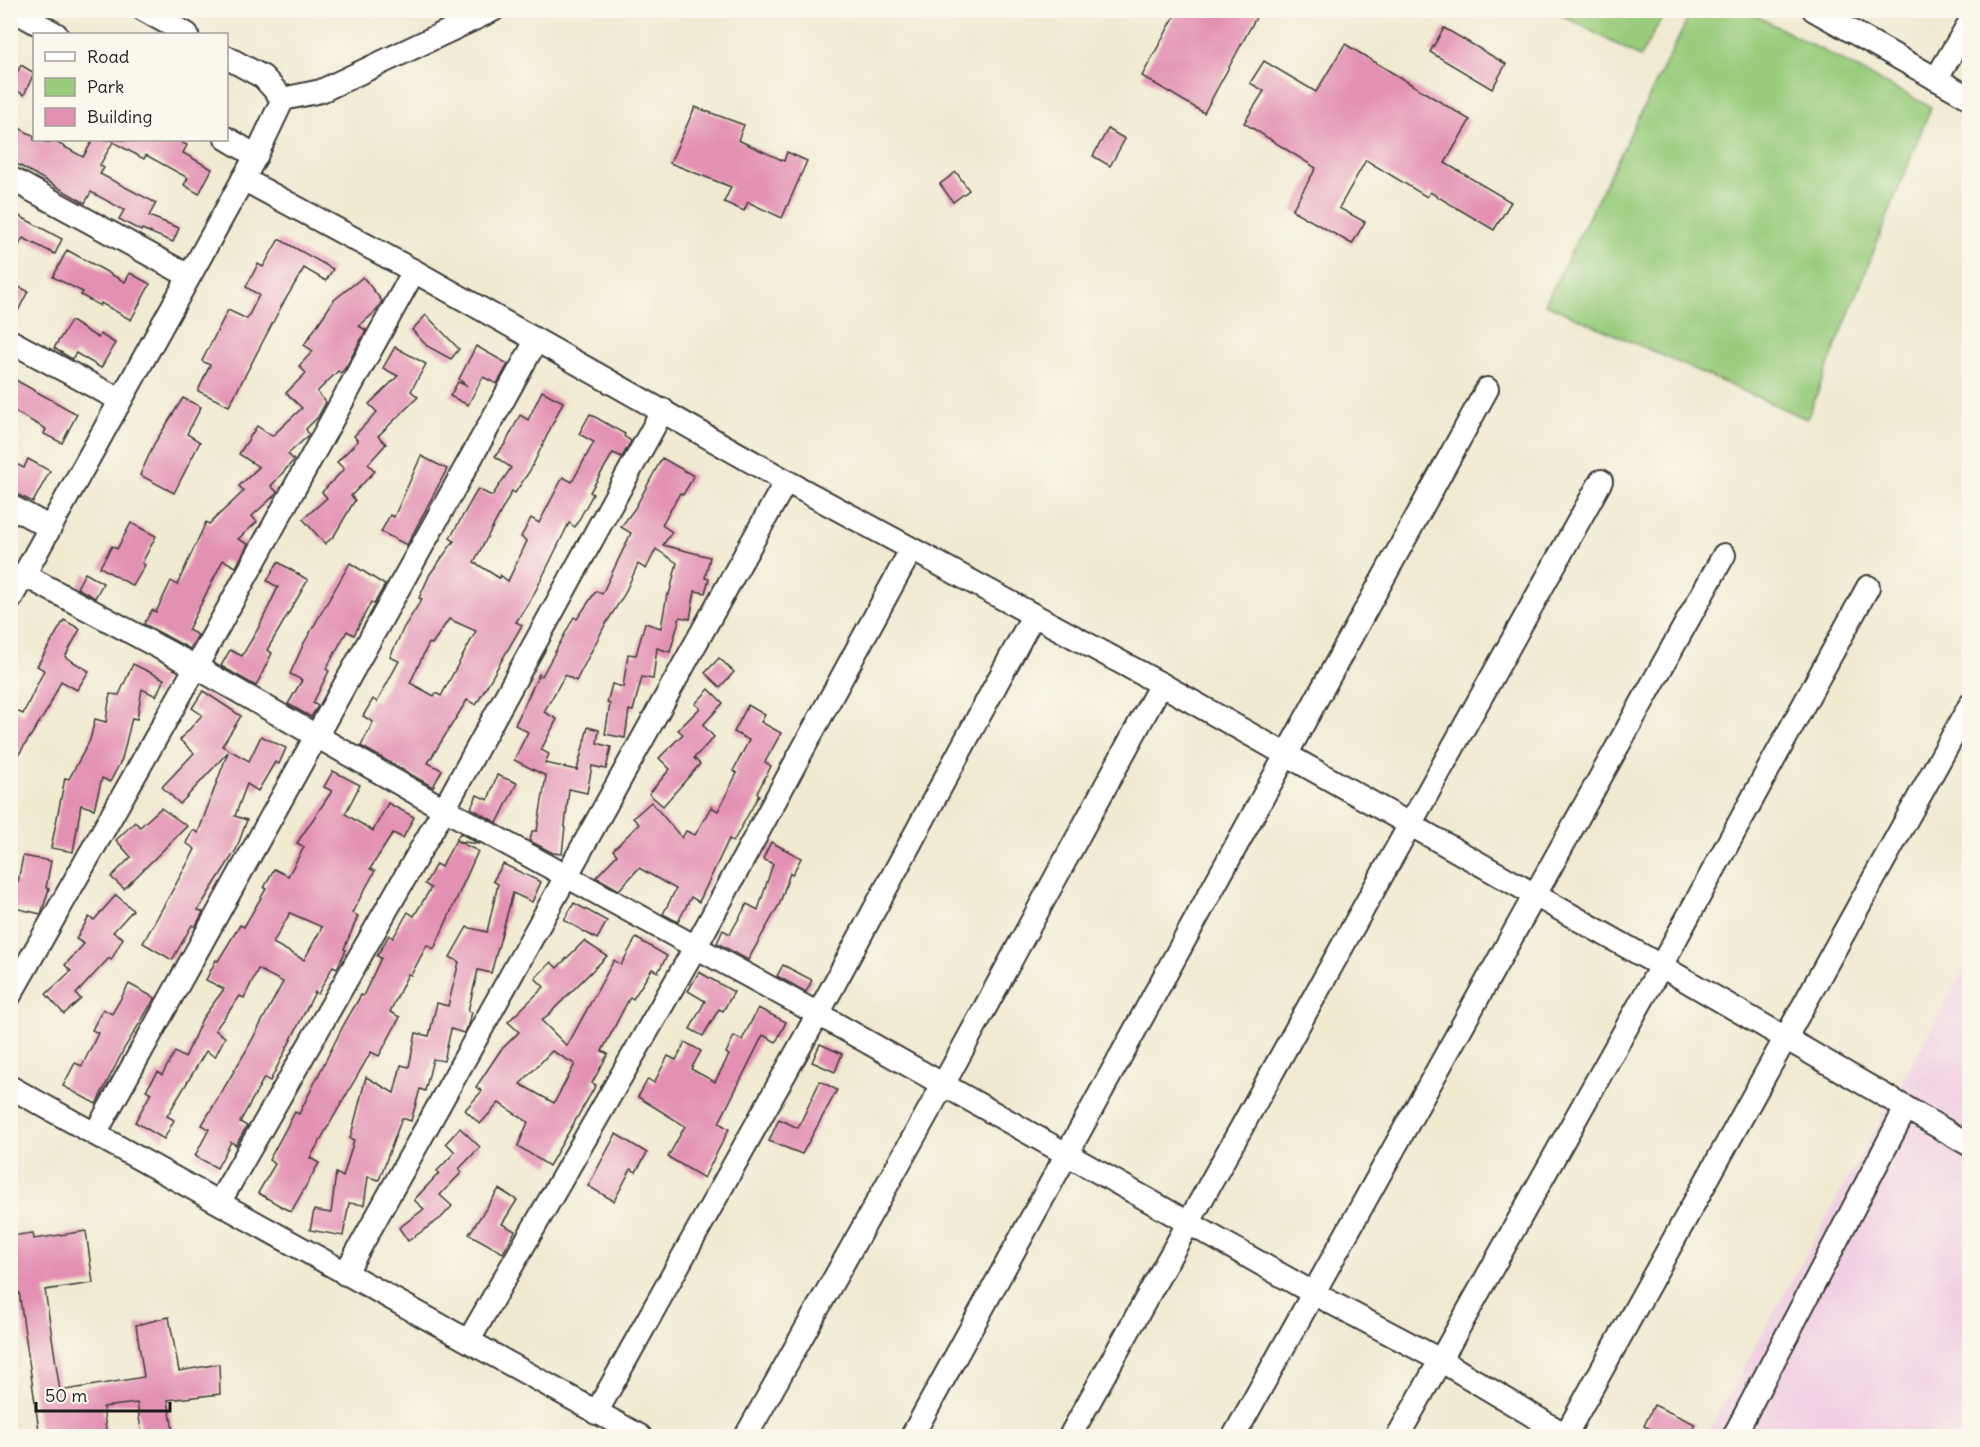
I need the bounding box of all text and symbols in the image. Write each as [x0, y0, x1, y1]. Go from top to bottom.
legend [33, 33, 228, 141]
text: Road [87, 45, 130, 68]
text: Park [87, 75, 124, 98]
text: Building [87, 105, 152, 128]
scale bar [36, 1375, 170, 1413]
text: 50 m [45, 1384, 87, 1407]

